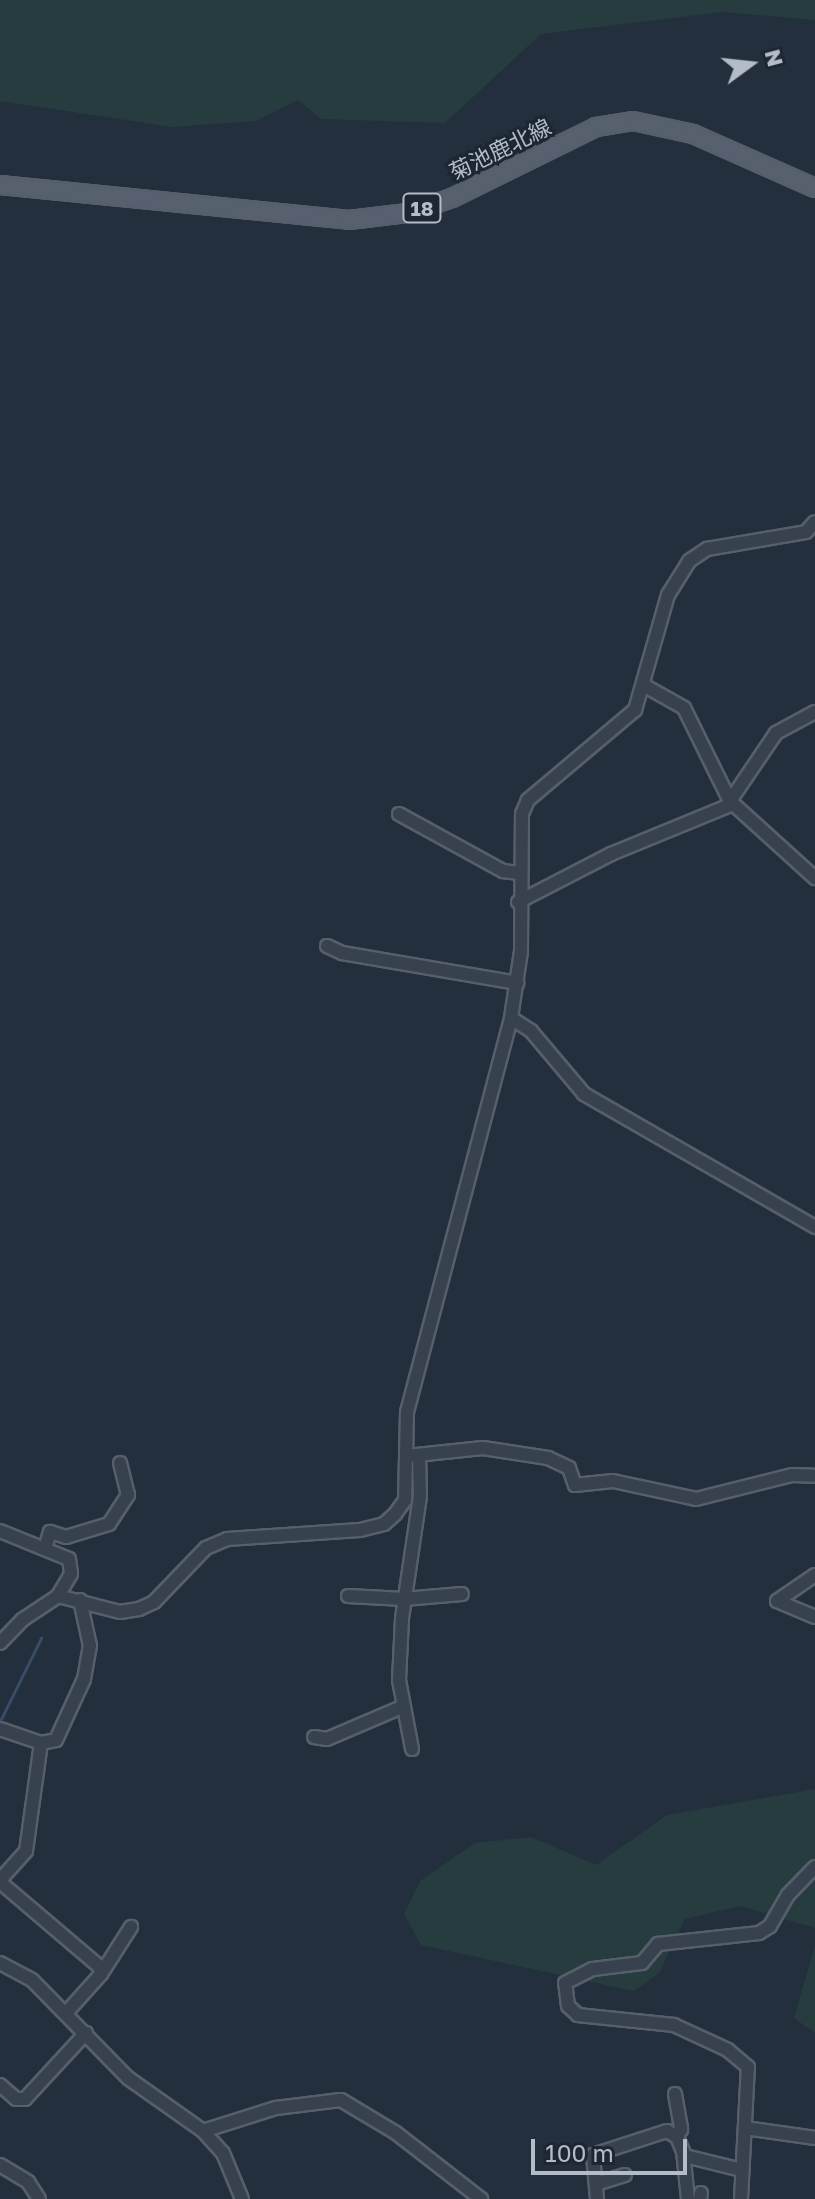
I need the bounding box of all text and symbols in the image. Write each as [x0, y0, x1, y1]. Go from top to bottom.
north arrow [711, 24, 791, 104]
text: N [759, 46, 790, 69]
street label: 菊池鹿北線 [445, 113, 555, 185]
road number: 18 [402, 192, 442, 224]
scale bar [535, 2123, 691, 2173]
text: 100 m [545, 2138, 614, 2167]

